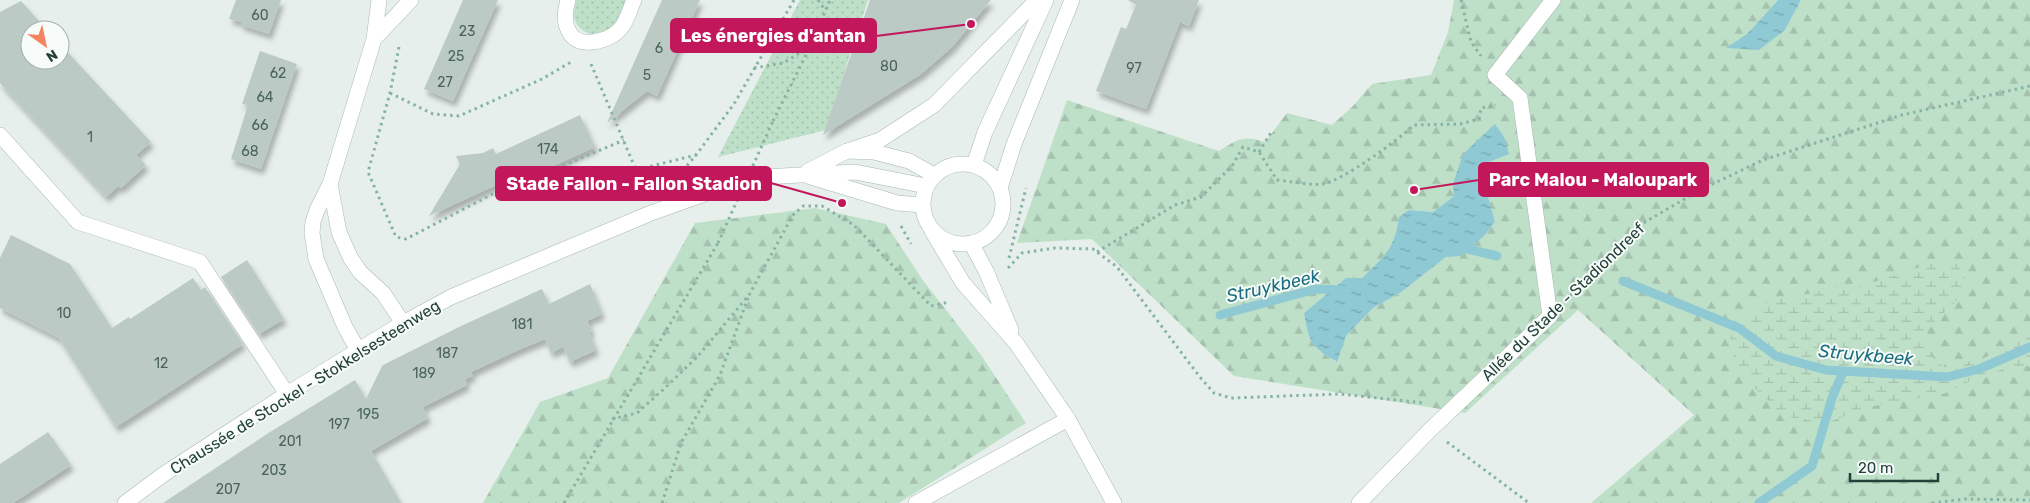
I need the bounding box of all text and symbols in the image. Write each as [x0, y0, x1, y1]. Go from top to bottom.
house number: 60 [251, 7, 269, 24]
callout: Les énergies d'antan [671, 19, 876, 52]
north arrow [20, 20, 70, 70]
house number: 23 [459, 23, 475, 40]
text: Les énergies d'antan [680, 25, 866, 47]
house number: 6 [655, 40, 663, 57]
text: N [43, 46, 61, 65]
house number: 25 [448, 48, 464, 65]
house number: 80 [880, 58, 898, 75]
house number: 97 [1126, 60, 1142, 77]
house number: 62 [270, 65, 286, 82]
house number: 5 [643, 67, 651, 84]
house number: 27 [437, 74, 453, 91]
house number: 64 [256, 89, 274, 106]
house number: 66 [252, 117, 268, 134]
house number: 1 [87, 129, 93, 146]
house number: 174 [537, 141, 559, 158]
house number: 68 [241, 143, 259, 160]
callout: Parc Malou - Maloupark [1479, 163, 1708, 196]
callout: Stade Fallon - Fallon Stadion [496, 167, 771, 200]
text: Parc Malou - Maloupark [1489, 169, 1698, 191]
text: Stade Fallon - Fallon Stadion [506, 173, 762, 195]
street label: Allée du Stade - Stadiondreef [1478, 218, 1649, 385]
water label: Struykbeek [1224, 264, 1323, 307]
street label: Chaussée de Stockel - Stokkelsesteenweg [167, 296, 443, 478]
house number: 10 [57, 305, 72, 322]
house number: 181 [512, 316, 532, 333]
water label: Struykbeek [1818, 340, 1915, 370]
house number: 187 [436, 345, 458, 362]
house number: 12 [154, 355, 168, 372]
house number: 189 [412, 365, 436, 382]
house number: 195 [357, 406, 379, 423]
house number: 197 [328, 416, 350, 433]
house number: 201 [278, 433, 302, 450]
scale bar [1850, 450, 1938, 482]
text: 20 m [1858, 459, 1893, 477]
house number: 203 [261, 462, 287, 479]
house number: 207 [216, 481, 240, 498]

